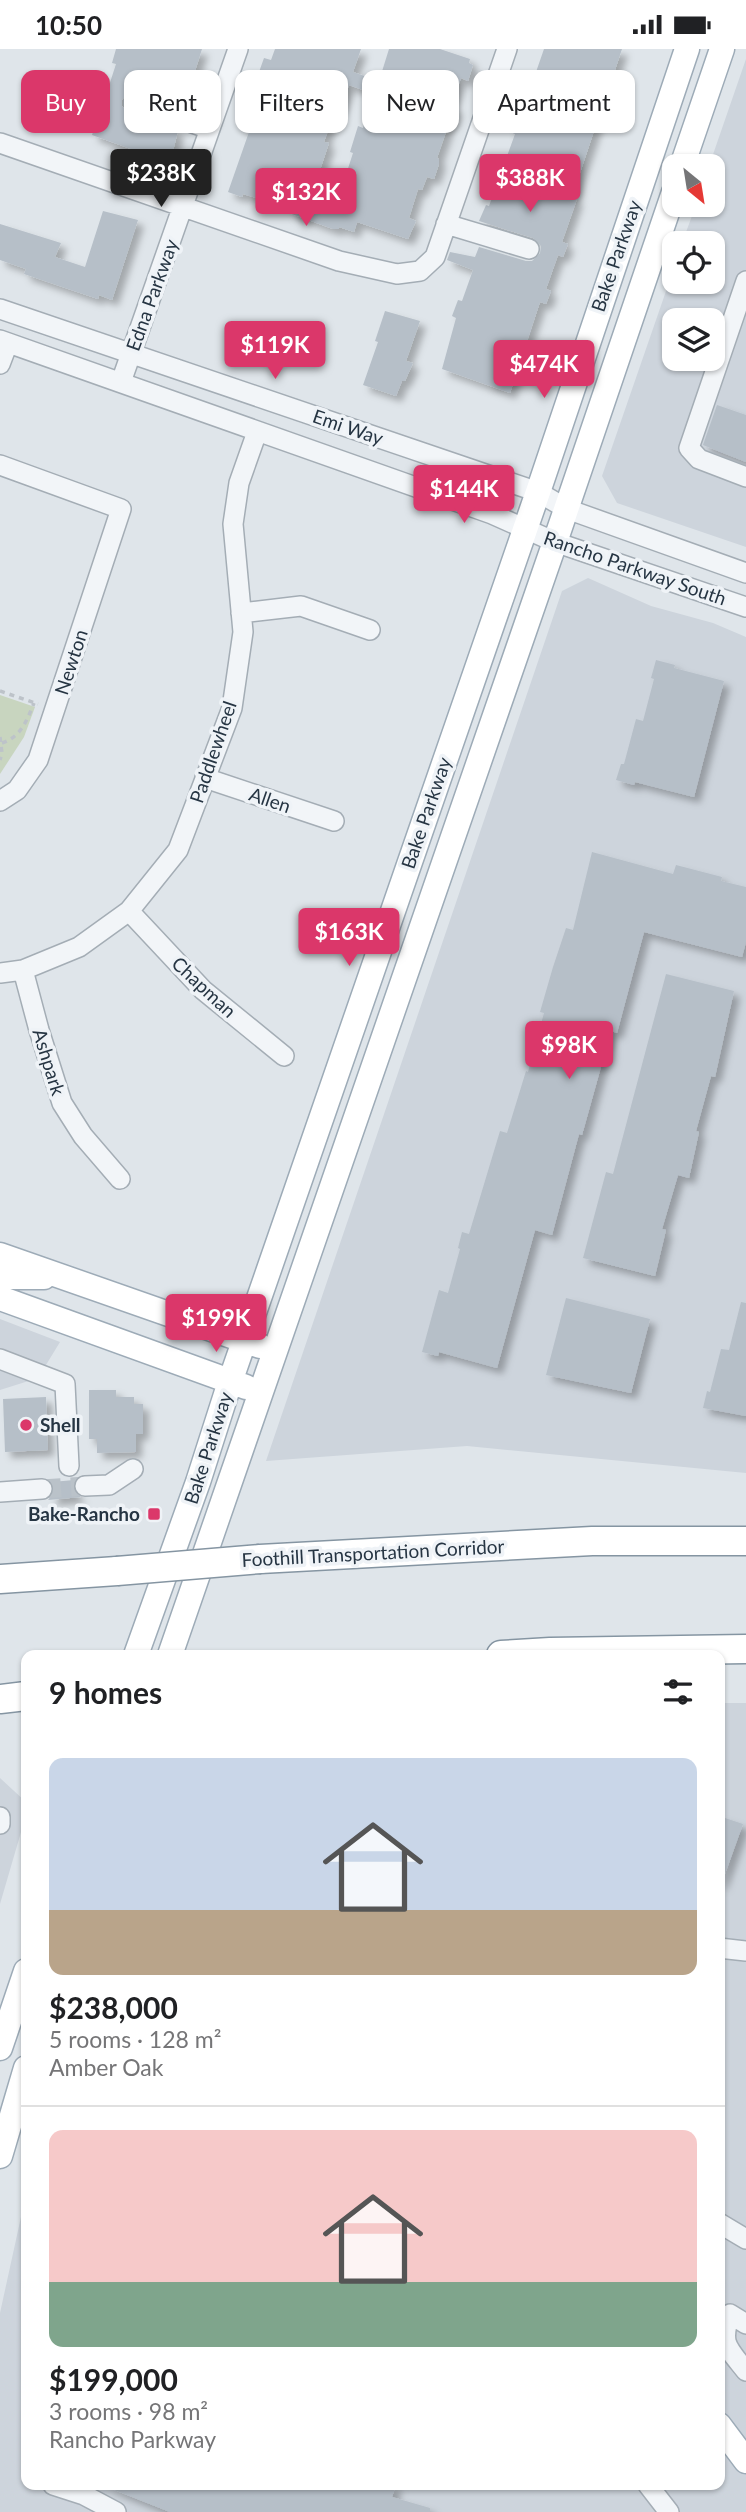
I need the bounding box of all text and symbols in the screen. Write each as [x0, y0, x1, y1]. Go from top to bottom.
text: 10:50 [35, 9, 102, 41]
chip: Buy [21, 70, 110, 133]
chip: Rent [124, 70, 221, 133]
chip: Filters [235, 70, 348, 133]
chip: New [362, 70, 459, 133]
chip: Apartment [473, 70, 635, 133]
pin: $238K [112, 149, 210, 209]
north arrow [662, 154, 724, 217]
map controls [662, 154, 725, 371]
pin: $388K [481, 155, 579, 214]
text: $238K [126, 158, 196, 186]
text: $388K [495, 163, 565, 191]
pin: $132K [257, 169, 355, 228]
text: $132K [271, 177, 341, 205]
street label: Bake Parkway [586, 197, 645, 315]
button: locate [662, 231, 725, 294]
street label: Edna Parkway [121, 236, 182, 354]
button: layers [662, 308, 725, 371]
pin: $119K [226, 321, 324, 381]
text: $119K [240, 330, 310, 358]
pin: $474K [495, 341, 593, 400]
text: $474K [509, 349, 579, 377]
street label: Emi Way [310, 404, 387, 449]
pin: $144K [415, 465, 513, 525]
text: $144K [429, 474, 499, 502]
street label: Rancho Parkway South [541, 525, 729, 610]
street label: Newton [49, 626, 92, 697]
street label: Paddlewheel [184, 698, 241, 806]
street label: Bake Parkway [396, 754, 455, 872]
street label: Allen [246, 782, 294, 817]
pin: $163K [300, 909, 398, 968]
text: $163K [314, 917, 384, 945]
street label: Chapman [168, 951, 241, 1022]
pin: $98K [528, 1021, 610, 1081]
street label: Ashpark [28, 1026, 71, 1098]
text: $98K [541, 1030, 597, 1058]
pin: $199K [167, 1295, 265, 1354]
text: $199K [181, 1303, 251, 1331]
street label: Bake Parkway [179, 1389, 237, 1507]
place label: Shell [40, 1413, 81, 1436]
marker: Shell [18, 1417, 34, 1433]
place label: Bake-Rancho [28, 1502, 140, 1525]
marker: Bake-Rancho [146, 1506, 162, 1522]
street label: Foothill Transportation Corridor [241, 1534, 505, 1571]
icon: filters [659, 1673, 697, 1711]
text: 9 homes [49, 1674, 162, 1710]
icon: home [310, 1804, 436, 1930]
text: $238,000 [49, 1989, 178, 2025]
text: 5 rooms · 128 m² [49, 2025, 221, 2053]
text: Amber Oak [49, 2053, 163, 2081]
icon: home [310, 2176, 436, 2302]
text: $199,000 [49, 2361, 178, 2397]
text: 3 rooms · 98 m² [49, 2397, 208, 2425]
text: Rancho Parkway [49, 2425, 216, 2453]

